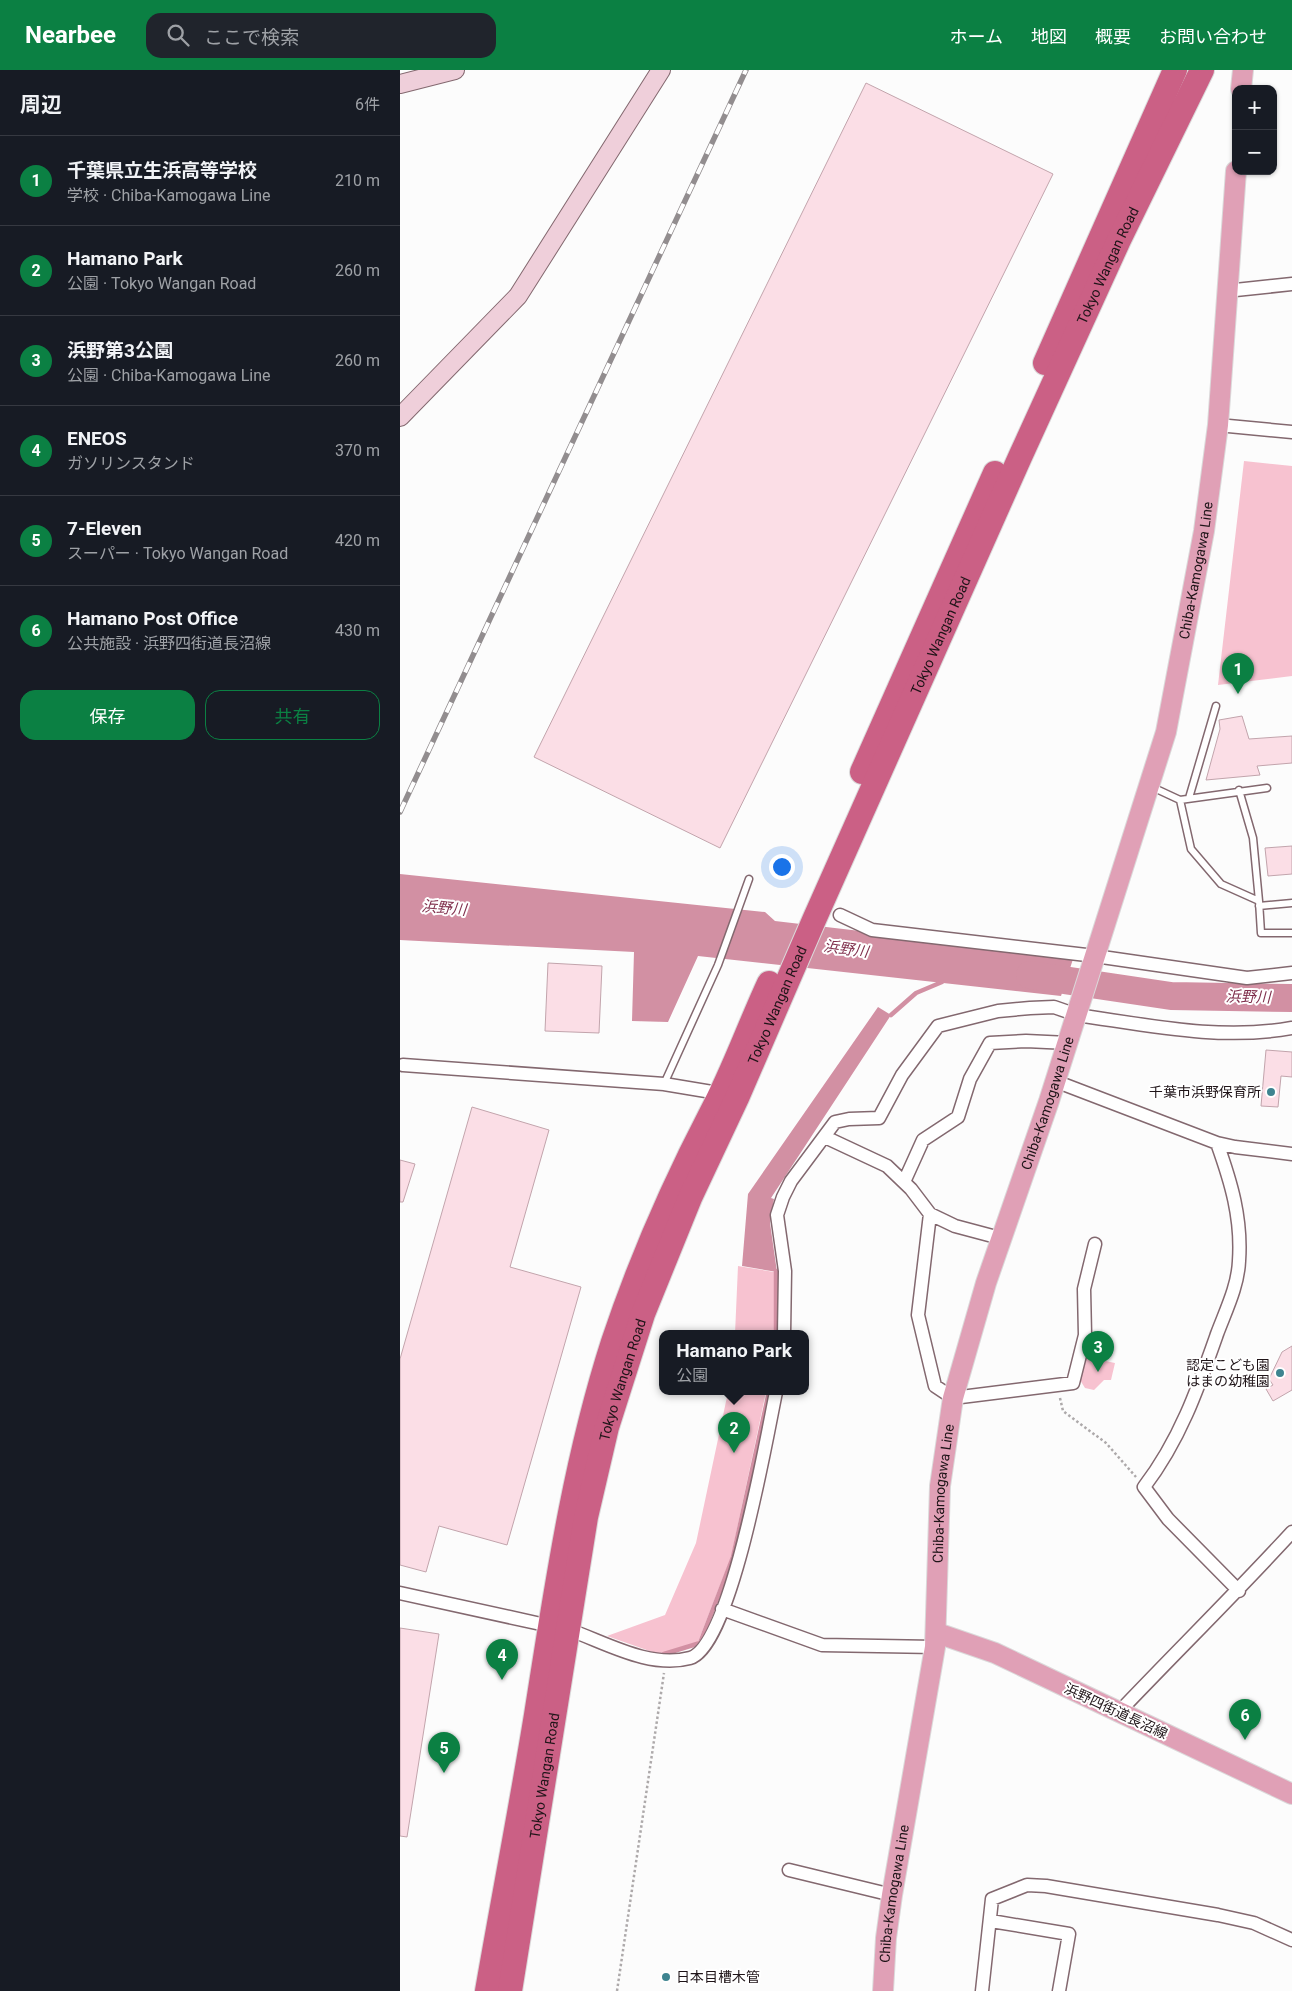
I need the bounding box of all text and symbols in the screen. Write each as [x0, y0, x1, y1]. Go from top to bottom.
search box [146, 13, 496, 58]
text: Nearbee [25, 21, 116, 49]
icon: search [164, 21, 192, 49]
text: ここで検索 [204, 26, 299, 49]
text: ホーム [950, 26, 1003, 47]
text: 地図 [1031, 26, 1067, 47]
text: 概要 [1095, 26, 1131, 47]
text: お問い合わせ [1159, 26, 1267, 47]
map controls [1232, 85, 1277, 175]
button: + [1232, 85, 1277, 130]
text: 周辺 [20, 93, 62, 117]
text: 6件 [355, 95, 380, 114]
button: − [1232, 130, 1277, 175]
text: 千葉県立生浜高等学校 [67, 159, 257, 182]
text: 1 [31, 171, 41, 190]
text: 210 m [335, 171, 380, 190]
text: 学校 · Chiba-Kamogawa Line [67, 186, 270, 205]
street label: Tokyo Wangan Road [1074, 204, 1142, 327]
text: Hamano Park [67, 247, 183, 270]
text: 2 [31, 261, 41, 280]
text: 260 m [335, 261, 380, 280]
text: 公園 · Tokyo Wangan Road [67, 274, 256, 293]
text: 浜野第3公園 [67, 339, 173, 362]
text: 3 [31, 351, 41, 370]
text: 260 m [335, 351, 380, 370]
text: 公園 · Chiba-Kamogawa Line [67, 366, 270, 385]
text: ENEOS [67, 427, 127, 450]
text: 4 [31, 441, 41, 460]
text: 370 m [335, 441, 380, 460]
text: ガソリンスタンド [67, 454, 195, 473]
street label: Chiba-Kamogawa Line [1176, 501, 1216, 640]
text: 7-Eleven [67, 517, 142, 540]
text: 5 [31, 531, 41, 550]
text: 420 m [335, 531, 380, 550]
text: スーパー · Tokyo Wangan Road [67, 544, 288, 563]
street label: Tokyo Wangan Road [907, 574, 974, 697]
text: Hamano Post Office [67, 607, 238, 630]
text: 6 [31, 621, 41, 640]
text: 430 m [335, 621, 380, 640]
text: 公共施設 · 浜野四街道長沼線 [67, 634, 271, 653]
pin: 1 [1222, 653, 1254, 694]
button: 保存 [20, 690, 195, 740]
button: 共有 [205, 690, 380, 740]
your location [769, 854, 795, 880]
water label: 浜野川 [421, 897, 469, 919]
water label: 浜野川 [822, 937, 872, 961]
street label: Tokyo Wangan Road [745, 943, 810, 1067]
water label: 浜野川 [1225, 988, 1273, 1006]
street label: Chiba-Kamogawa Line [1018, 1034, 1077, 1172]
place label: 千葉市浜野保育所 [1149, 1084, 1261, 1100]
marker: 千葉市浜野保育所 [1265, 1086, 1277, 1098]
street label: Tokyo Wangan Road [596, 1317, 649, 1443]
popup [659, 1330, 809, 1395]
pin: 3 [1082, 1331, 1114, 1372]
text: Hamano Park [676, 1339, 792, 1362]
place label: 認定こども園 はまの幼稚園 [1186, 1357, 1270, 1389]
text: 公園 [676, 1366, 708, 1385]
marker: 認定こども園 はまの幼稚園 [1274, 1367, 1286, 1379]
pin: 2 [718, 1412, 750, 1453]
street label: Chiba-Kamogawa Line [930, 1423, 957, 1563]
pin: 4 [486, 1639, 518, 1680]
street label: 浜野四街道長沼線 [1062, 1680, 1170, 1742]
pin: 6 [1229, 1699, 1261, 1740]
street label: Tokyo Wangan Road [527, 1712, 562, 1840]
pin: 5 [428, 1732, 460, 1773]
street label: Chiba-Kamogawa Line [877, 1823, 912, 1963]
place label: 日本目槽木管 [676, 1969, 760, 1985]
marker: 日本目槽木管 [660, 1971, 672, 1983]

